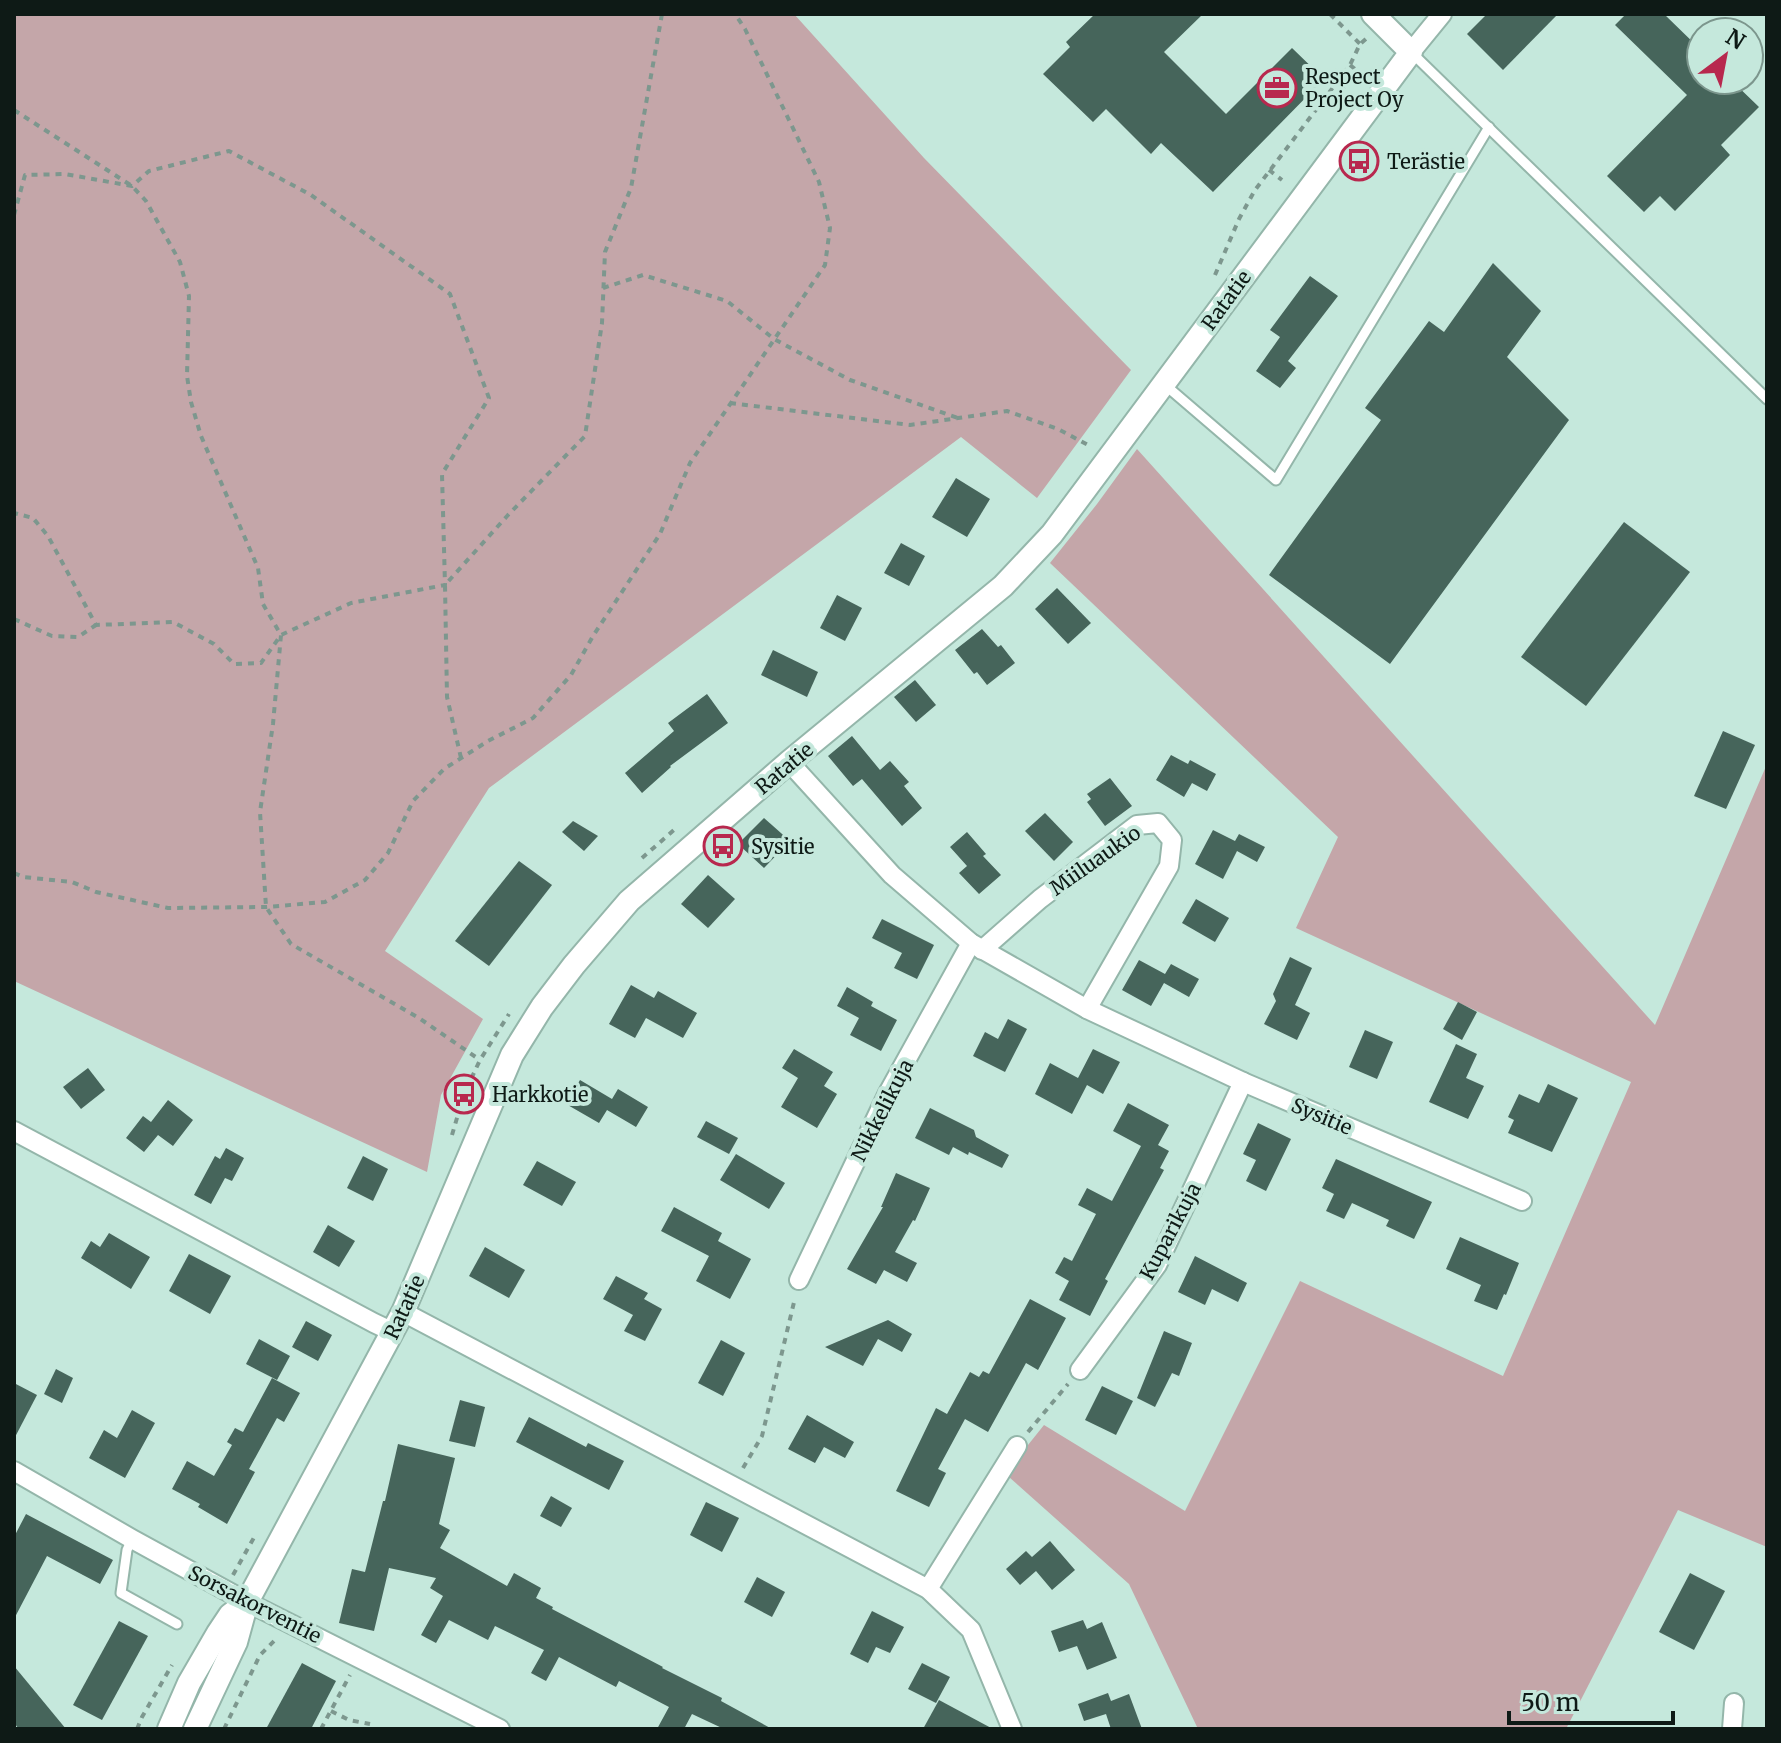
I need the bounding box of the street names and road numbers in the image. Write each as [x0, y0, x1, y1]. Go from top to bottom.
street label: Ratatie [1196, 265, 1256, 335]
street label: Ratatie [750, 737, 818, 799]
street label: Miiluaukio [1045, 820, 1145, 900]
street label: Nikkelikuja [846, 1055, 918, 1165]
street label: Sysitie [1288, 1092, 1356, 1140]
street label: Kuparikuja [1134, 1178, 1206, 1284]
street label: Ratatie [378, 1271, 430, 1343]
street label: Sorsakorventie [184, 1560, 326, 1648]

